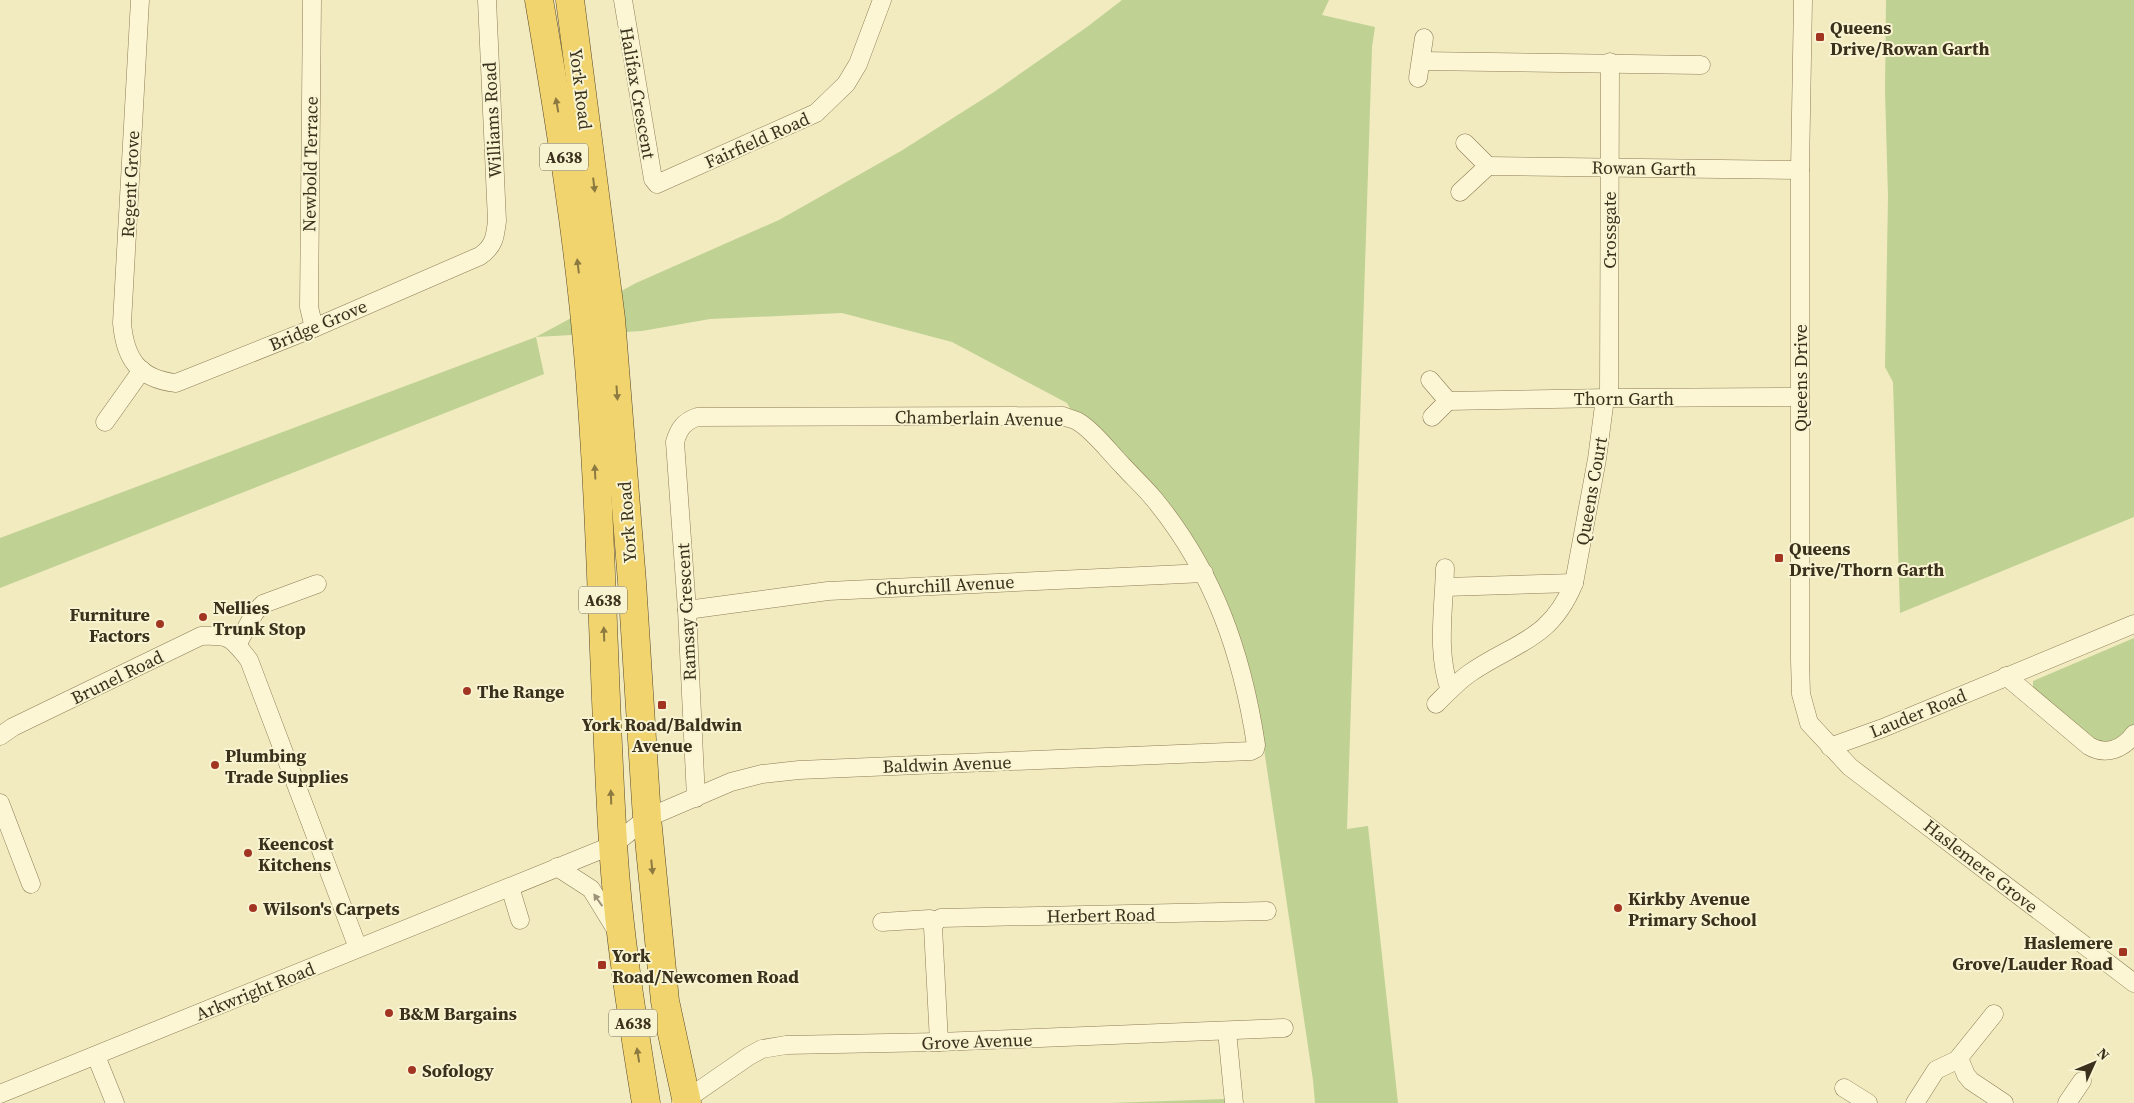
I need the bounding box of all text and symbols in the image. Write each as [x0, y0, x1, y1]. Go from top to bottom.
place label: Queens Drive/Rowan Garth [1830, 15, 1990, 61]
street label: Halifax Crescent [614, 25, 662, 161]
marker: Queens Drive/Rowan Garth [1814, 31, 1826, 43]
street label: York Road [564, 47, 598, 131]
street label: Williams Road [476, 61, 508, 179]
street label: Newbold Terrace [296, 96, 324, 232]
one-way arrow [553, 97, 561, 113]
street label: Fairfield Road [701, 106, 813, 174]
street label: Regent Grove [115, 130, 145, 238]
road number: A638 [540, 144, 588, 170]
street label: Rowan Garth [1591, 155, 1697, 181]
one-way arrow [590, 177, 598, 193]
street label: Crossgate [1597, 191, 1622, 269]
one-way arrow [574, 258, 582, 274]
street label: Bridge Grove [265, 293, 371, 357]
street label: Queens Drive [1788, 324, 1813, 432]
one-way arrow [613, 385, 621, 401]
street label: Thorn Garth [1574, 386, 1674, 411]
street label: Chamberlain Avenue [895, 404, 1063, 432]
street label: Queens Court [1569, 435, 1613, 547]
one-way arrow [591, 464, 599, 480]
street label: York Road [612, 480, 642, 564]
place label: Queens Drive/Thorn Garth [1789, 536, 1944, 582]
street label: Ramsay Crescent [670, 542, 702, 681]
marker: Queens Drive/Thorn Garth [1773, 552, 1785, 564]
street label: Churchill Avenue [875, 569, 1015, 601]
road number: A638 [579, 586, 627, 614]
place label: Nellies Trunk Stop [213, 595, 306, 641]
place label: Furniture Factors [69, 602, 150, 648]
marker: Nellies Trunk Stop [197, 611, 209, 623]
marker: Furniture Factors [154, 618, 166, 630]
one-way arrow [600, 626, 608, 642]
street label: Brunel Road [67, 644, 167, 710]
place label: The Range [477, 679, 564, 704]
street label: Lauder Road [1866, 682, 1970, 744]
marker: The Range [461, 685, 473, 697]
marker: York Road/Baldwin Avenue [656, 699, 668, 711]
place label: York Road/Baldwin Avenue [582, 712, 742, 758]
place label: Plumbing Trade Supplies [225, 743, 348, 789]
street label: Baldwin Avenue [882, 749, 1012, 779]
marker: Plumbing Trade Supplies [209, 759, 221, 771]
one-way arrow [606, 788, 614, 804]
street label: Haslemere Grove [1919, 813, 2043, 919]
place label: Keencost Kitchens [258, 831, 334, 877]
marker: Keencost Kitchens [242, 847, 254, 859]
one-way arrow [648, 859, 656, 875]
place label: Kirkby Avenue Primary School [1628, 886, 1757, 932]
one-way arrow [593, 893, 603, 907]
place label: Wilson's Carpets [263, 896, 400, 921]
marker: Wilson's Carpets [247, 902, 259, 914]
street label: Herbert Road [1046, 902, 1156, 928]
marker: Kirkby Avenue Primary School [1612, 902, 1624, 914]
place label: Haslemere Grove/Lauder Road [1952, 930, 2113, 976]
place label: York Road/Newcomen Road [612, 943, 799, 989]
marker: Haslemere Grove/Lauder Road [2117, 946, 2129, 958]
street label: Arkwright Road [192, 956, 318, 1026]
marker: York Road/Newcomen Road [596, 959, 608, 971]
place label: B&M Bargains [399, 1001, 517, 1026]
marker: B&M Bargains [383, 1007, 395, 1019]
road number: A638 [609, 1010, 657, 1036]
street label: Grove Avenue [921, 1027, 1033, 1055]
north arrow [2069, 1038, 2119, 1088]
text: N [2093, 1043, 2114, 1065]
one-way arrow [634, 1047, 642, 1063]
place label: Sofology [422, 1058, 494, 1083]
marker: Sofology [406, 1064, 418, 1076]

